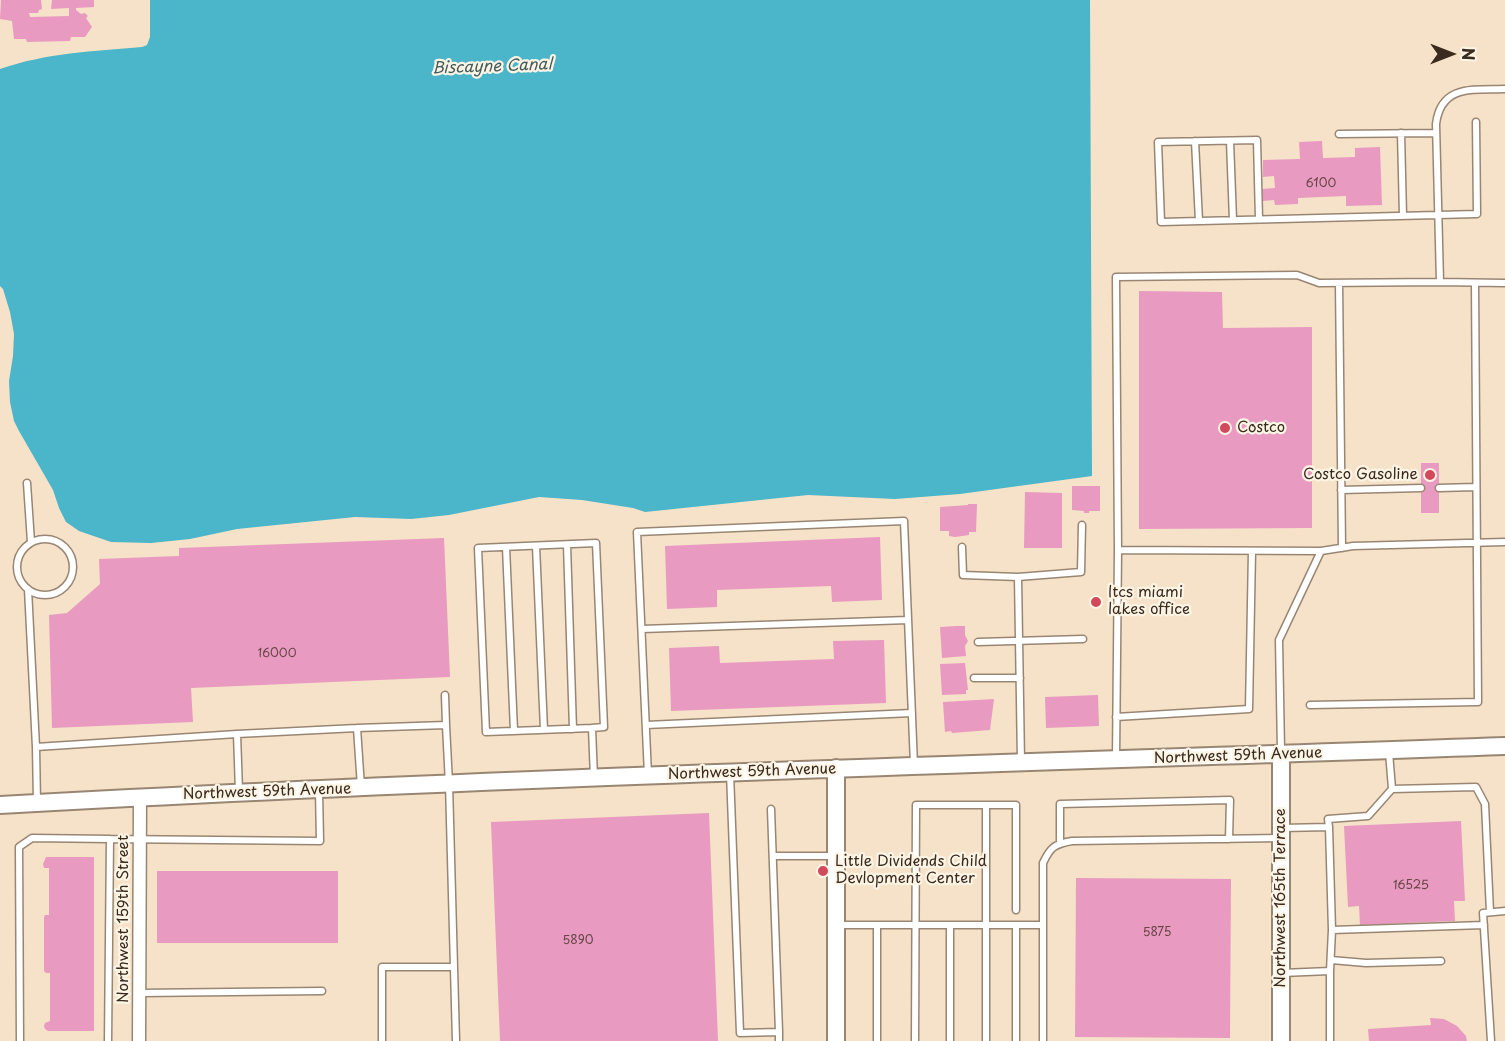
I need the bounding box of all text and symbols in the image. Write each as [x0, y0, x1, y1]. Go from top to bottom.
north arrow [1421, 24, 1481, 84]
text: N [1457, 48, 1481, 60]
water label: Biscayne Canal [432, 55, 552, 79]
house number: 6100 [1306, 177, 1336, 191]
place label: Costco [1237, 419, 1285, 437]
marker: Costco [1218, 421, 1232, 435]
place label: Costco Gasoline [1303, 466, 1418, 484]
marker: Costco Gasoline [1423, 468, 1437, 482]
place label: ltcs miami lakes office [1108, 584, 1190, 619]
marker: ltcs miami lakes office [1089, 595, 1103, 609]
house number: 16000 [258, 647, 296, 661]
street label: Northwest 59th Avenue [1154, 744, 1322, 768]
street label: Northwest 59th Avenue [668, 760, 836, 784]
street label: Northwest 59th Avenue [183, 780, 351, 804]
street label: Northwest 165th Terrace [1272, 808, 1290, 988]
street label: Northwest 159th Street [115, 835, 133, 1003]
place label: Little Dividends Child Devlopment Center [835, 853, 987, 888]
marker: Little Dividends Child Devlopment Center [816, 864, 830, 878]
house number: 16525 [1393, 879, 1429, 893]
house number: 5875 [1143, 926, 1171, 940]
house number: 5890 [563, 934, 593, 948]

